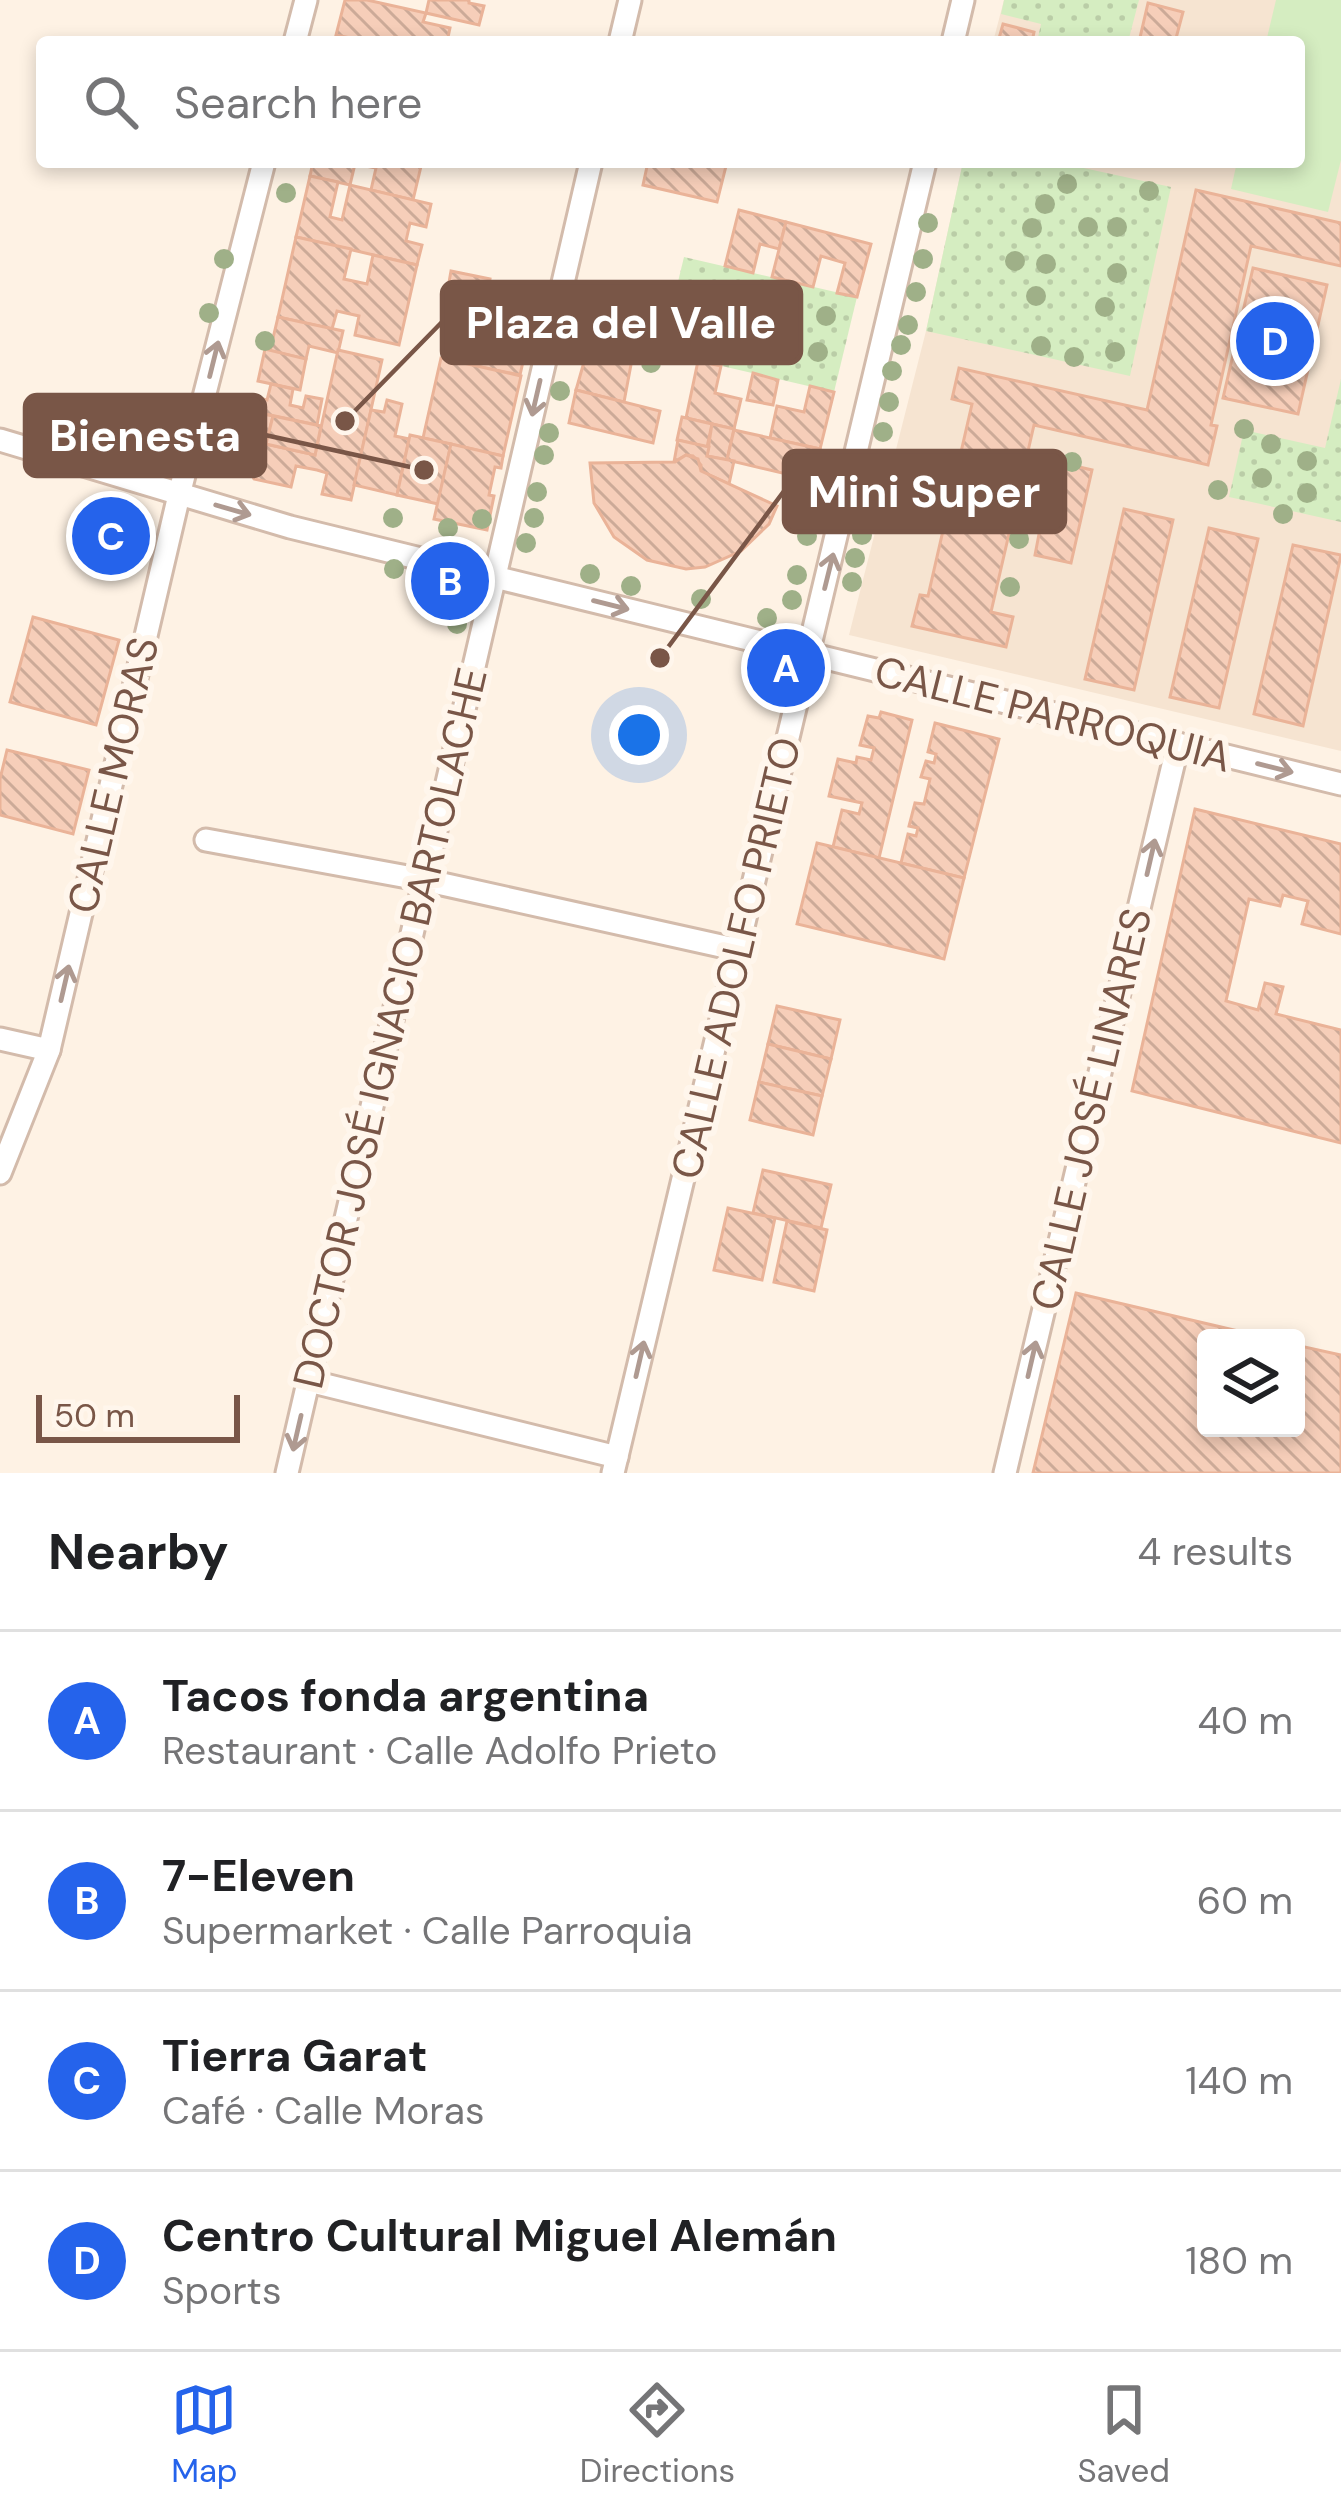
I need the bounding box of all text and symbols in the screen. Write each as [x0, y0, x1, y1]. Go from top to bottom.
search box [36, 36, 1305, 168]
icon: search [78, 69, 144, 135]
text: Search here [174, 73, 422, 132]
callout: Plaza del Valle [442, 282, 801, 363]
text: Plaza del Valle [466, 293, 776, 352]
pin: D [1236, 296, 1314, 386]
one-way arrow [204, 341, 226, 379]
one-way arrow [523, 379, 546, 417]
callout: Bienesta [25, 395, 265, 476]
text: Bienesta [49, 406, 241, 465]
callout: Mini Super [784, 451, 1065, 532]
text: Mini Super [808, 462, 1040, 521]
pin: C [72, 491, 150, 581]
one-way arrow [213, 501, 251, 523]
pin: B [411, 536, 489, 626]
one-way arrow [819, 553, 841, 591]
one-way arrow [591, 595, 629, 617]
pin: A [747, 623, 825, 713]
street label: CALLE MORAS [55, 632, 171, 918]
street label: CALLE PARROQUIA [869, 643, 1237, 785]
street label: DOCTOR JOSÉ IGNACIO BARTOLACHE [280, 662, 500, 1394]
your location [609, 705, 669, 765]
street label: CALLE ADOLFO PRIETO [658, 732, 814, 1184]
one-way arrow [1256, 758, 1294, 780]
one-way arrow [1141, 839, 1163, 877]
street label: CALLE JOSÉ LINARES [1018, 902, 1164, 1316]
one-way arrow [54, 965, 77, 1003]
map controls [1197, 1329, 1305, 1437]
button: layers [1197, 1329, 1305, 1437]
one-way arrow [630, 1341, 653, 1379]
one-way arrow [1022, 1341, 1044, 1379]
scale bar [36, 1389, 240, 1442]
text: 50 m [54, 1394, 135, 1437]
one-way arrow [284, 1414, 307, 1452]
text: Nearby [48, 1518, 229, 1585]
text: 4 results [1138, 1526, 1293, 1577]
text: Tacos fonda argentina [162, 1666, 649, 1725]
text: A [73, 1695, 101, 1746]
text: 40 m [1198, 1695, 1293, 1746]
text: Restaurant · Calle Adolfo Prieto [162, 1725, 717, 1776]
text: 7-Eleven [162, 1846, 355, 1905]
text: B [75, 1875, 99, 1926]
text: 60 m [1197, 1875, 1293, 1926]
text: Supermarket · Calle Parroquia [162, 1905, 693, 1956]
text: Tierra Garat [162, 2026, 427, 2085]
text: C [73, 2055, 101, 2106]
text: 140 m [1185, 2055, 1293, 2106]
text: Café · Calle Moras [162, 2085, 485, 2136]
text: Centro Cultural Miguel Alemán [162, 2206, 837, 2265]
text: D [73, 2235, 101, 2286]
text: 180 m [1185, 2235, 1293, 2286]
text: Sports [162, 2265, 281, 2316]
tab: Map [171, 2377, 238, 2492]
tab: Directions [580, 2377, 735, 2492]
tab: Saved [1077, 2377, 1170, 2492]

